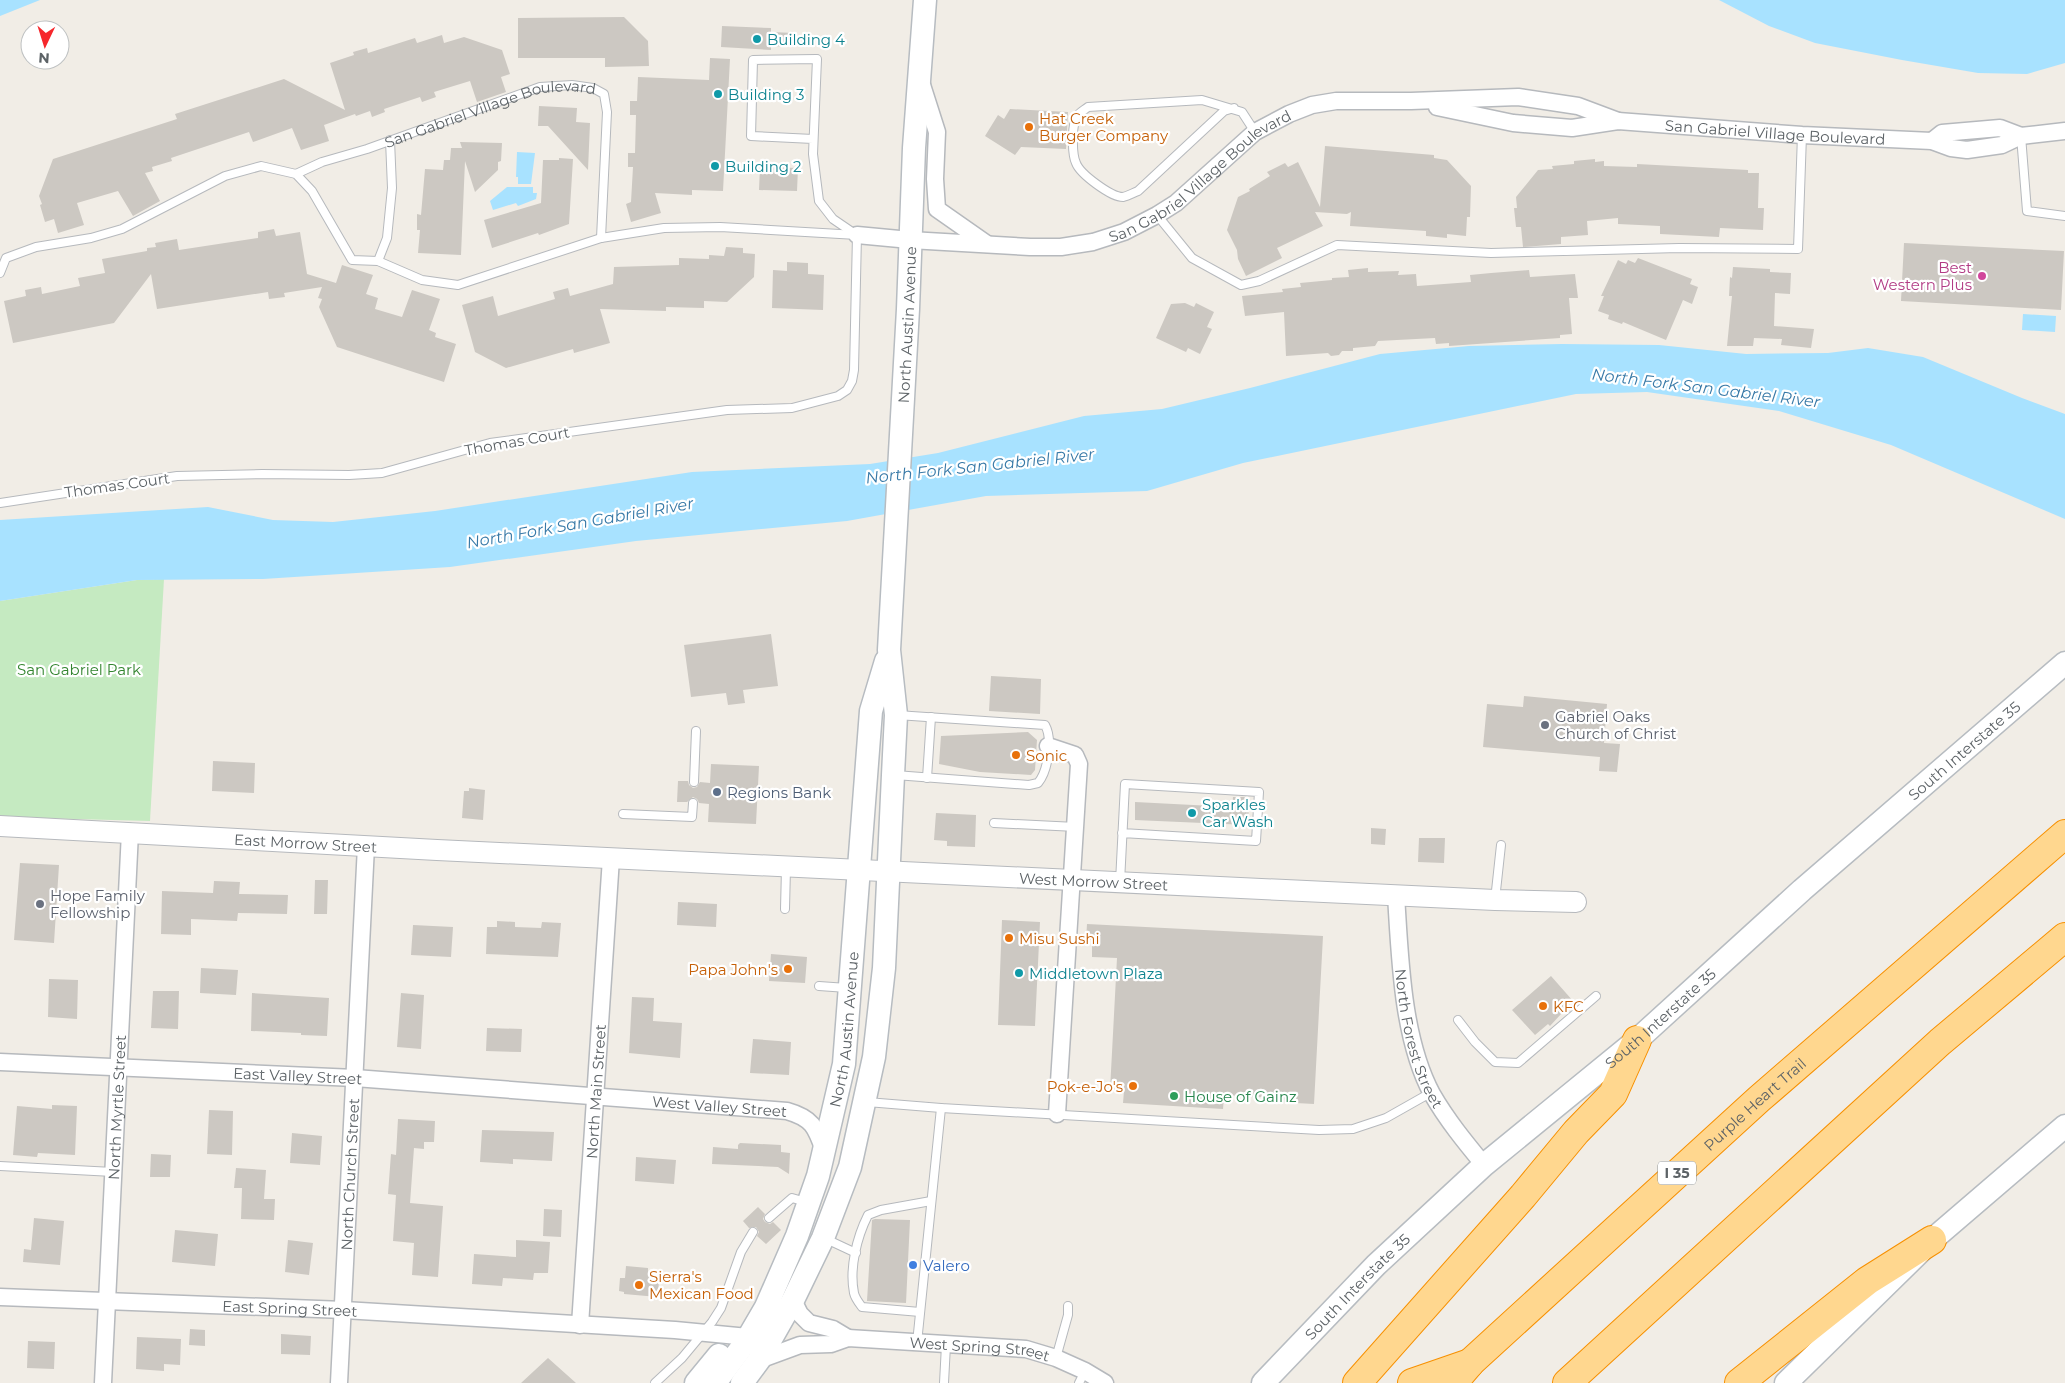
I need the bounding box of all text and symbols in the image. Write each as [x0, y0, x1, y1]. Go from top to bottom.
north arrow [20, 20, 70, 70]
place label: Building 4 [767, 30, 845, 49]
marker: Building 4 [751, 33, 763, 45]
text: N [38, 49, 50, 67]
street label: San Gabriel Village Boulevard [382, 75, 597, 151]
place label: Building 3 [728, 85, 804, 104]
marker: Building 3 [712, 88, 724, 100]
street label: San Gabriel Village Boulevard [1106, 105, 1294, 246]
place label: Hat Creek Burger Company [1039, 109, 1169, 145]
street label: San Gabriel Village Boulevard [1664, 115, 1886, 148]
marker: Hat Creek Burger Company [1023, 121, 1035, 133]
place label: Building 2 [725, 157, 802, 176]
marker: Building 2 [709, 160, 721, 172]
street label: North Austin Avenue [893, 246, 920, 404]
place label: Best Western Plus [1873, 258, 1972, 294]
marker: Best Western Plus [1976, 270, 1988, 282]
water label: North Fork San Gabriel River [1591, 365, 1822, 412]
street label: Thomas Court [463, 422, 571, 460]
water label: North Fork San Gabriel River [865, 444, 1096, 487]
street label: Thomas Court [63, 468, 171, 502]
water label: North Fork San Gabriel River [465, 494, 695, 552]
park label: San Gabriel Park [17, 660, 141, 679]
street label: South Interstate 35 [1904, 697, 2024, 804]
place label: Gabriel Oaks Church of Christ [1555, 707, 1677, 743]
marker: Gabriel Oaks Church of Christ [1539, 719, 1551, 731]
place label: Sonic [1026, 746, 1067, 765]
marker: Sonic [1010, 749, 1022, 761]
place label: Regions Bank [727, 783, 831, 802]
marker: Regions Bank [711, 786, 723, 798]
place label: Sparkles Car Wash [1202, 795, 1273, 831]
marker: Sparkles Car Wash [1186, 807, 1198, 819]
street label: East Morrow Street [233, 829, 378, 856]
street label: West Morrow Street [1019, 868, 1169, 894]
place label: Hope Family Fellowship [50, 886, 146, 922]
marker: Hope Family Fellowship [34, 898, 46, 910]
place label: Misu Sushi [1019, 929, 1100, 948]
marker: Misu Sushi [1003, 932, 1015, 944]
street label: North Austin Avenue [825, 951, 862, 1109]
place label: Papa John's [688, 960, 778, 979]
marker: Papa John's [782, 963, 794, 975]
place label: Middletown Plaza [1029, 964, 1163, 983]
street label: South Interstate 35 [1601, 964, 1720, 1072]
marker: Middletown Plaza [1013, 967, 1025, 979]
street label: North Forest Street [1392, 968, 1448, 1111]
place label: KFC [1553, 997, 1584, 1016]
marker: KFC [1537, 1000, 1549, 1012]
street label: North Main Street [582, 1024, 609, 1159]
street label: North Myrtle Street [103, 1034, 130, 1180]
street label: Purple Heart Trail [1699, 1053, 1810, 1155]
street label: East Valley Street [233, 1063, 363, 1088]
place label: Pok-e-Jo's [1047, 1077, 1123, 1096]
marker: Pok-e-Jo's [1127, 1080, 1139, 1092]
place label: House of Gainz [1184, 1087, 1297, 1106]
marker: House of Gainz [1168, 1090, 1180, 1102]
street label: West Valley Street [651, 1091, 788, 1120]
street label: North Church Street [336, 1098, 363, 1251]
road number: I 35 [1658, 1162, 1696, 1184]
street label: South Interstate 35 [1300, 1229, 1414, 1343]
place label: Valero [923, 1256, 970, 1275]
marker: Valero [907, 1259, 919, 1271]
place label: Sierra's Mexican Food [649, 1267, 754, 1303]
marker: Sierra's Mexican Food [633, 1279, 645, 1291]
street label: East Spring Street [222, 1296, 358, 1320]
street label: West Spring Street [909, 1332, 1052, 1365]

